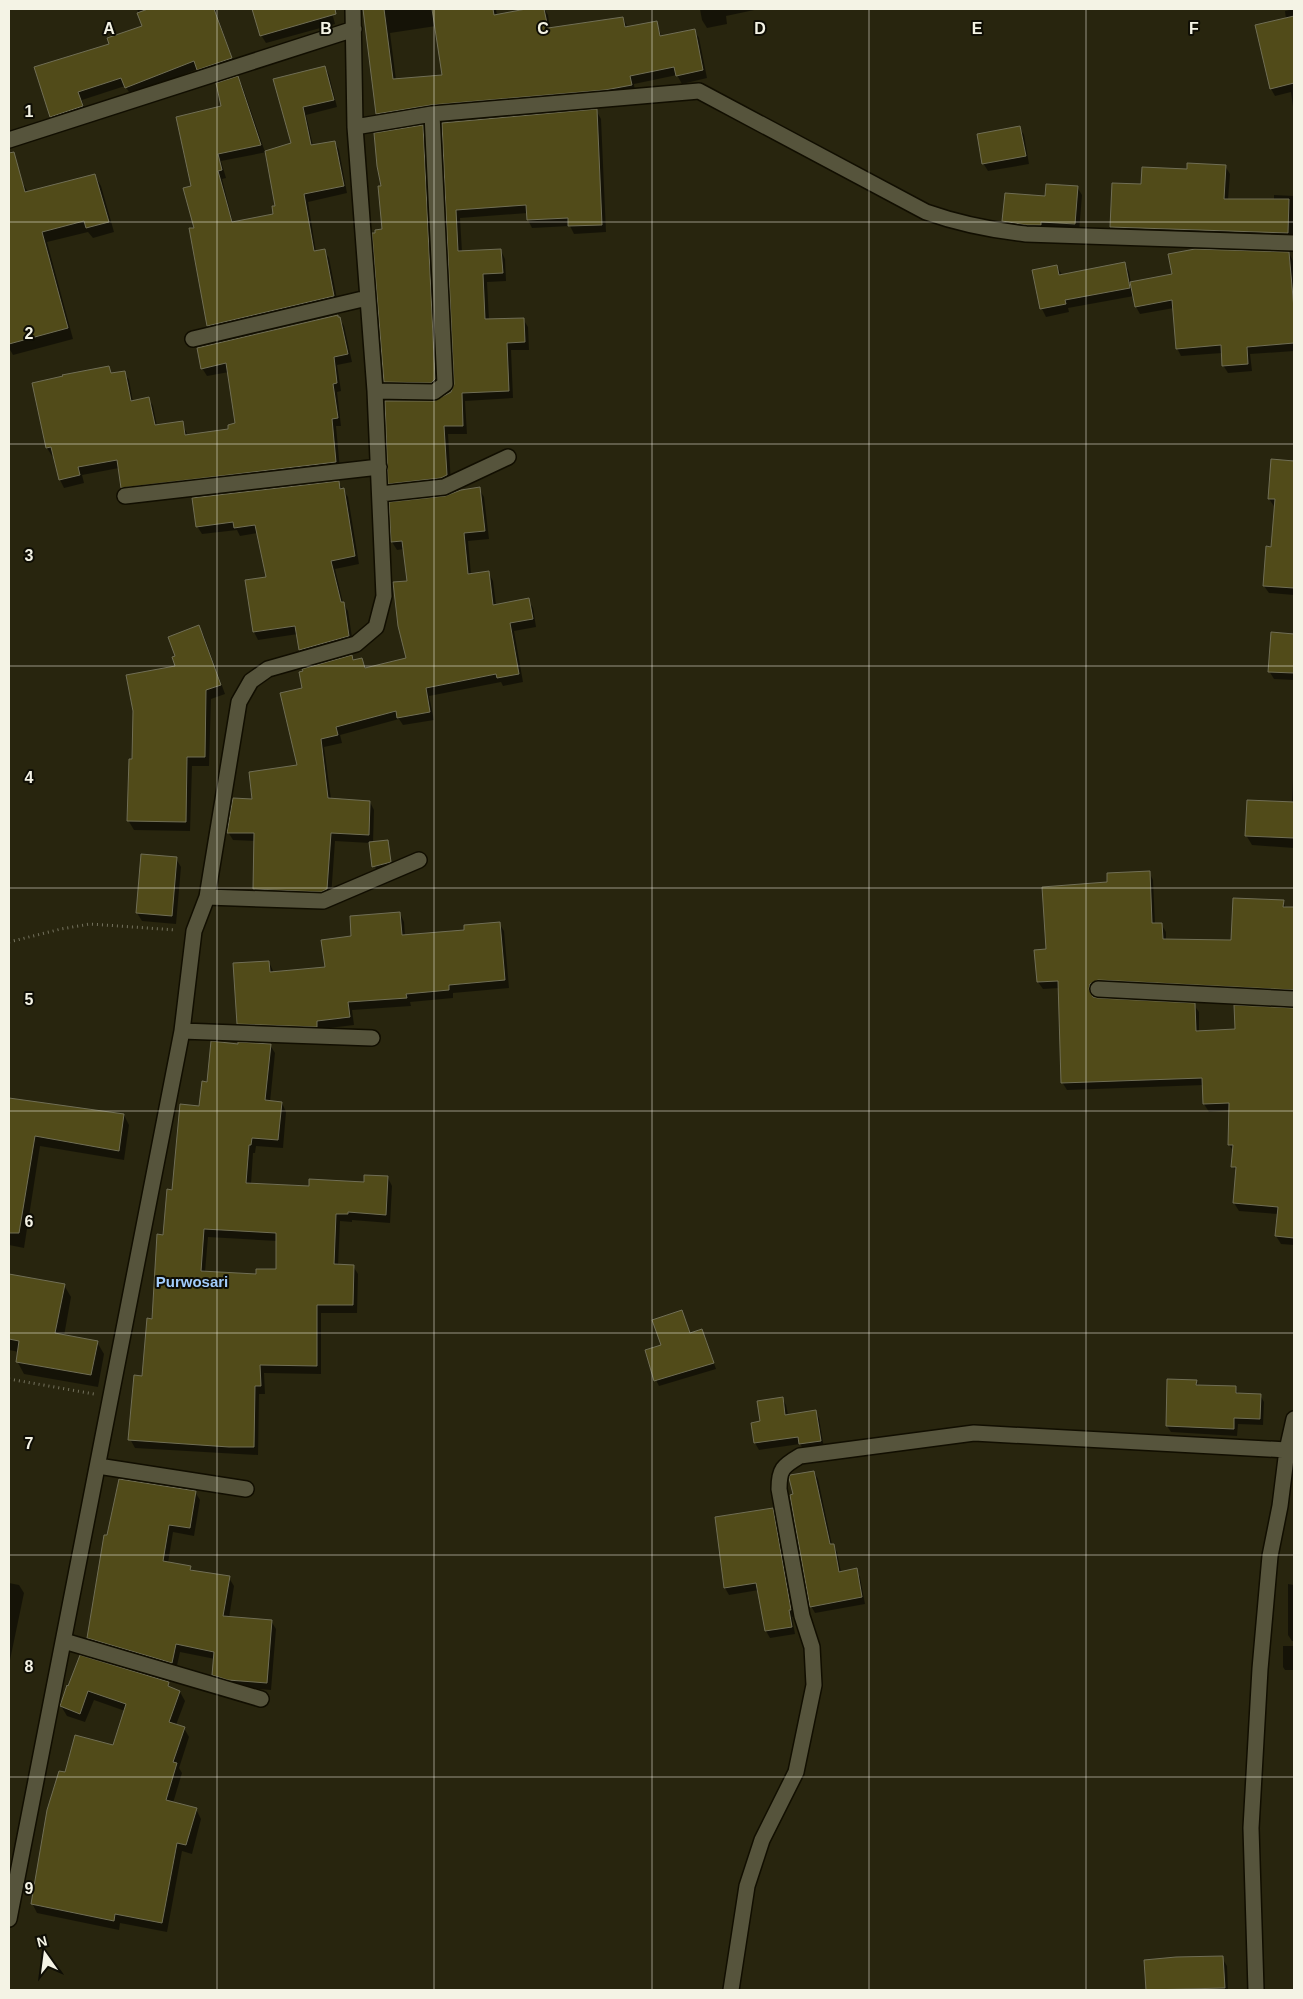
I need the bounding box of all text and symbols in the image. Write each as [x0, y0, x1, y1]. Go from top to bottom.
text: A [103, 20, 115, 37]
text: B [320, 20, 332, 37]
text: C [537, 20, 549, 37]
text: D [754, 20, 766, 37]
text: E [972, 20, 983, 37]
text: F [1189, 20, 1199, 37]
text: 1 [25, 103, 34, 120]
text: 2 [25, 325, 34, 342]
text: 3 [25, 547, 34, 564]
text: 4 [25, 769, 34, 786]
text: 5 [25, 991, 34, 1008]
text: 6 [25, 1213, 34, 1230]
district label: Purwosari [156, 1273, 228, 1290]
text: 7 [25, 1435, 34, 1452]
text: 8 [25, 1658, 34, 1675]
text: 9 [25, 1880, 34, 1897]
north arrow [20, 1929, 70, 1979]
text: N [35, 1932, 49, 1950]

